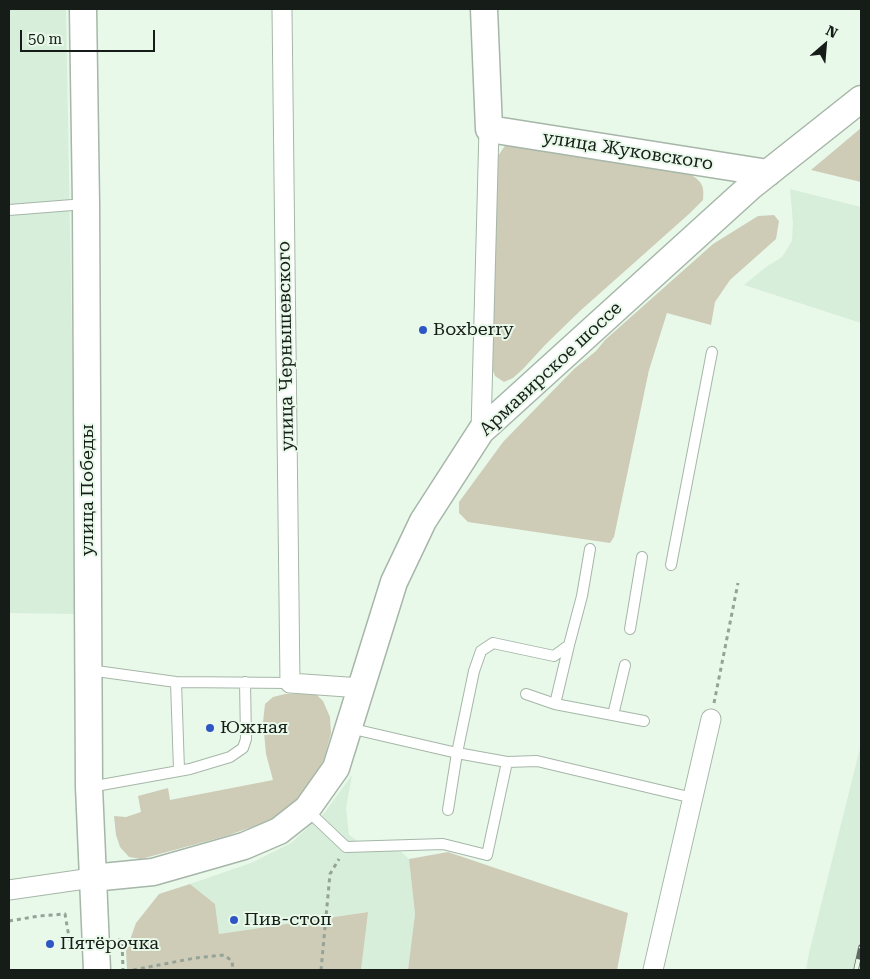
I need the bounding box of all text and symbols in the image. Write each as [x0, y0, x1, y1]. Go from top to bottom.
scale bar [22, 20, 158, 52]
north arrow [800, 20, 850, 70]
text: N [823, 22, 840, 41]
text: 50 m [28, 30, 62, 48]
street label: улица Жуковского [541, 127, 715, 175]
street label: улица Чернышевского [273, 241, 299, 451]
street label: Армавирское шоссе [475, 297, 627, 441]
place label: Boxberry [433, 319, 514, 341]
marker: Boxberry [417, 324, 429, 336]
street label: улица Победы [77, 424, 99, 556]
place label: Южная [220, 717, 288, 739]
marker: Южная [204, 722, 216, 734]
place label: Пив-стоп [244, 909, 332, 931]
marker: Пив-стоп [228, 914, 240, 926]
place label: Пятёрочка [60, 933, 159, 955]
marker: Пятёрочка [44, 938, 56, 950]

